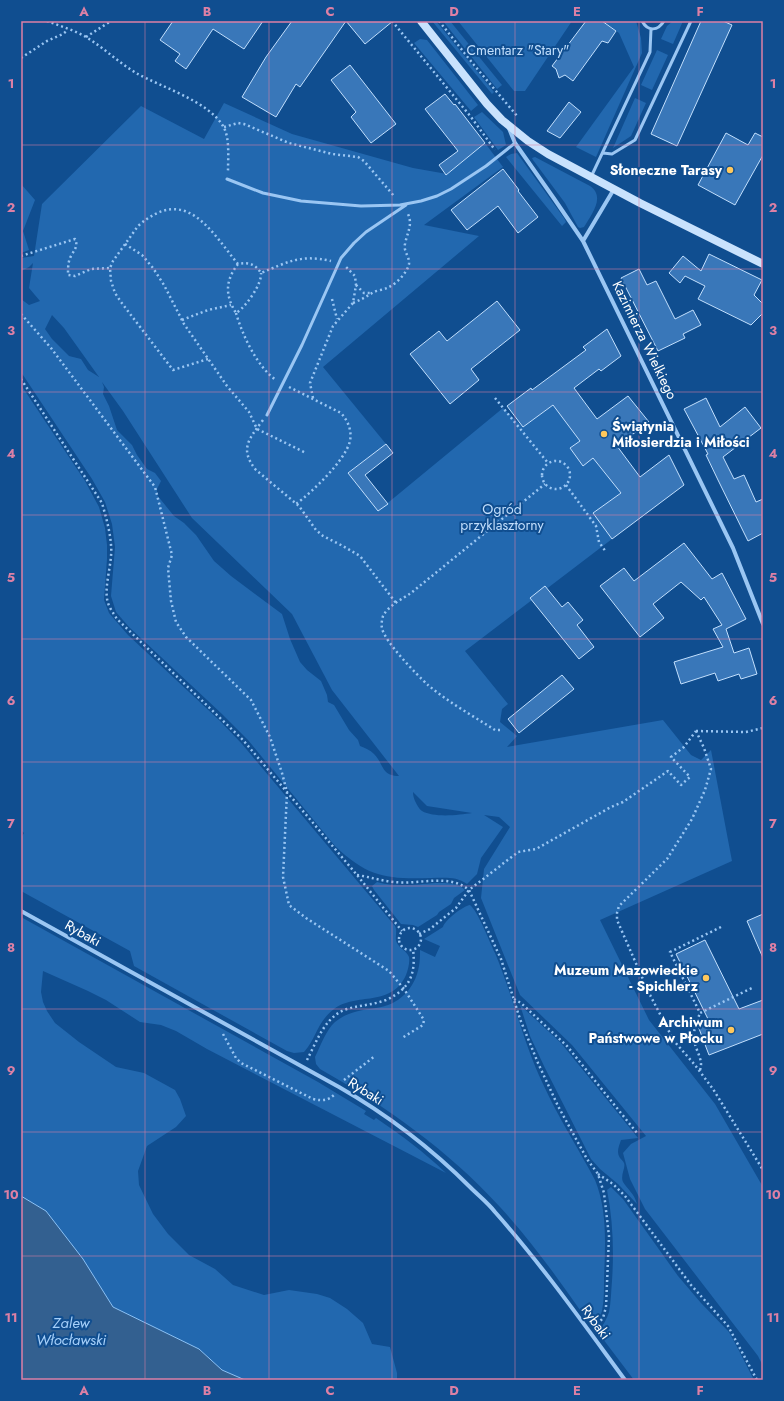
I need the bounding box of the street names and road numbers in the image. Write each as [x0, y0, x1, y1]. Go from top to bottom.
street label: Kazimierza Wielkiego [608, 277, 683, 403]
street label: Rybaki [61, 915, 105, 951]
street label: Rybaki [344, 1072, 388, 1110]
street label: Rybaki [577, 1301, 615, 1343]

